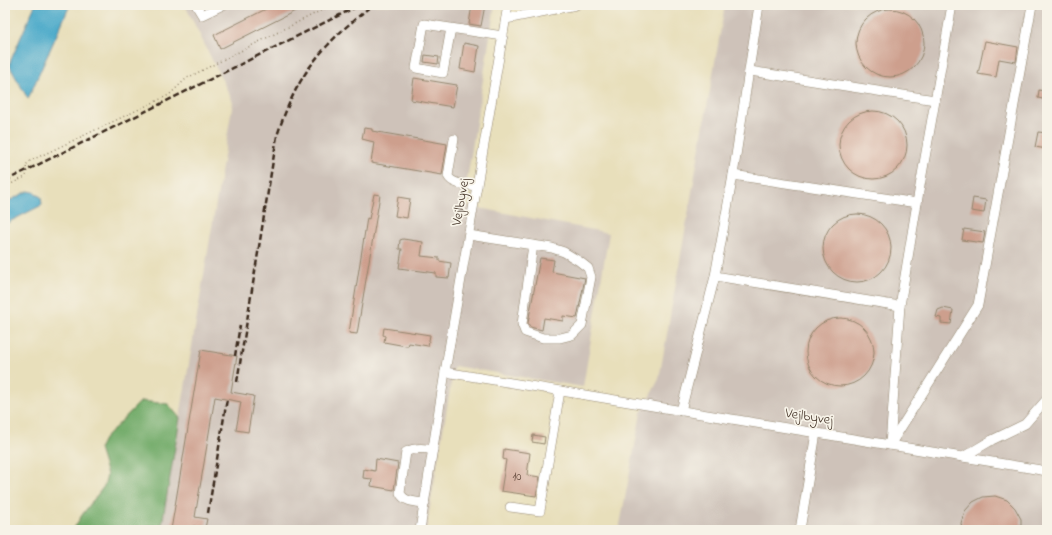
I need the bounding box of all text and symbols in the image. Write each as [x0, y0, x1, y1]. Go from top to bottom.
street label: Vejlbyvej [446, 175, 477, 229]
street label: Vejlbyvej [782, 403, 836, 432]
house number: 10 [512, 468, 522, 486]

